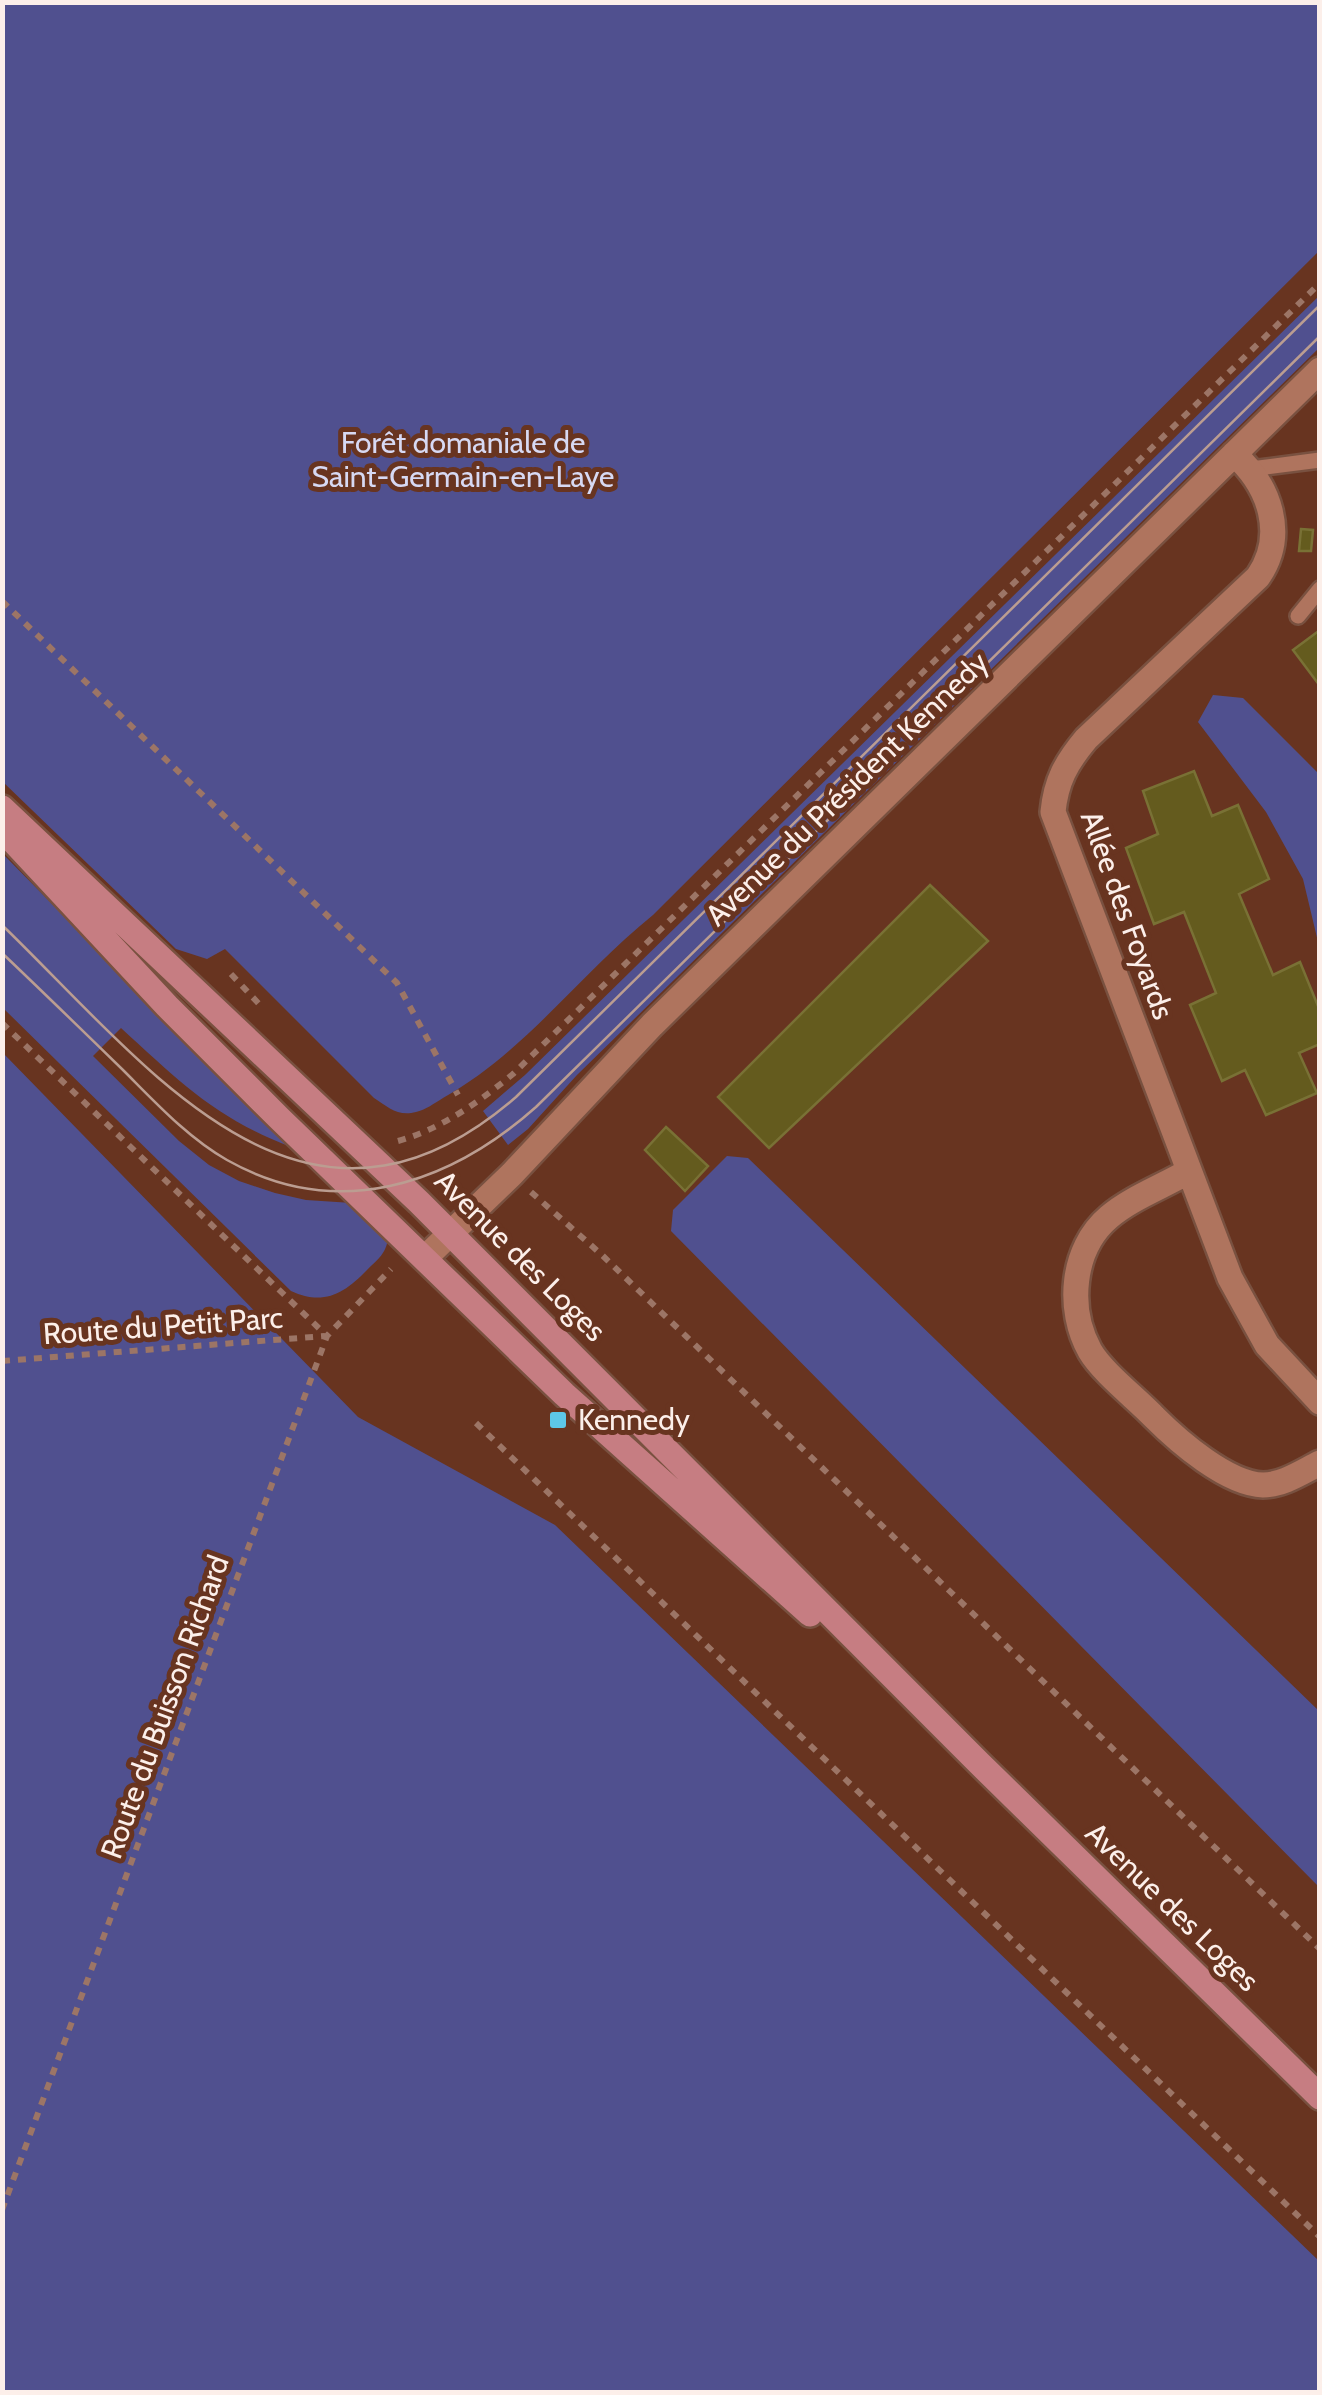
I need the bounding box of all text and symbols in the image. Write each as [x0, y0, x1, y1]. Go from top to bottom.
park label: Forêt domaniale de Saint-Germain-en-Laye [312, 424, 614, 495]
street label: Avenue du Président Kennedy [698, 644, 996, 933]
street label: Allée des Foyards [1073, 806, 1182, 1024]
street label: Avenue des Loges [427, 1162, 614, 1349]
street label: Route du Petit Parc [42, 1299, 284, 1352]
place label: Kennedy [578, 1401, 690, 1438]
marker: Kennedy [547, 1409, 569, 1431]
street label: Route du Buisson Richard [92, 1550, 237, 1863]
street label: Avenue des Loges [1078, 1814, 1267, 1999]

